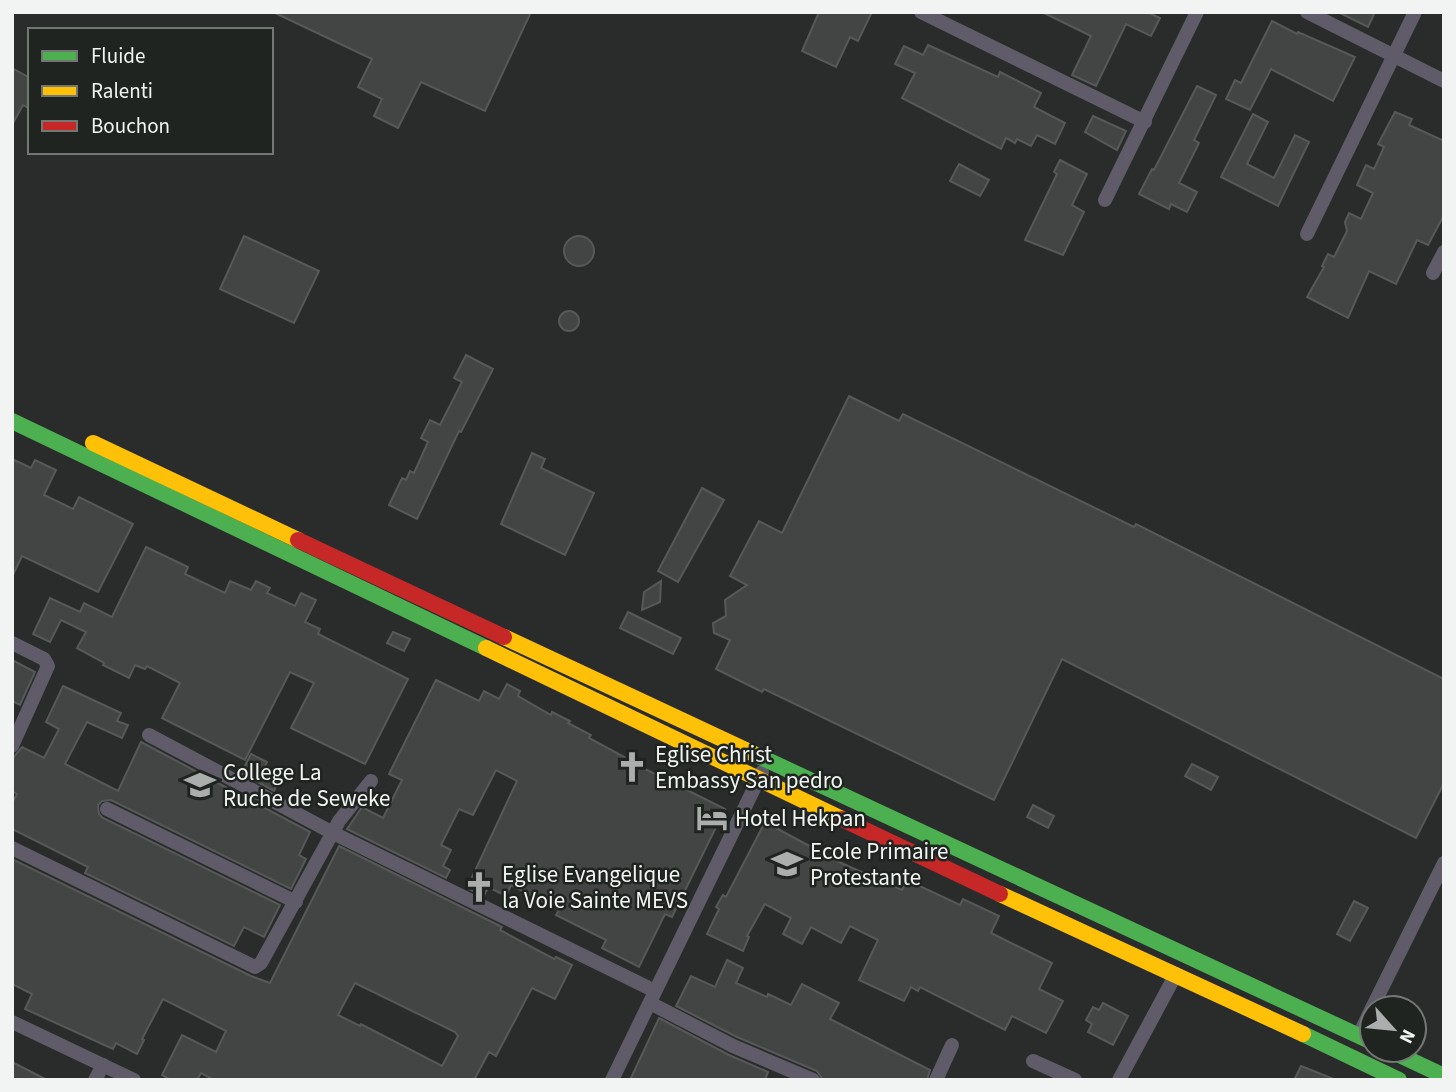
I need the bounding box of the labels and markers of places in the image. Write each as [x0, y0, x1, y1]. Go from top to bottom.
place label: Eglise Christ Embassy San pedro [655, 738, 843, 797]
church icon: Eglise Christ Embassy San pedro [615, 750, 649, 784]
place label: College La Ruche de Seweke [223, 756, 390, 815]
school or university icon: College La Ruche de Seweke [183, 768, 217, 802]
hotel icon: Hotel Hekpan [695, 801, 729, 835]
place label: Hotel Hekpan [735, 802, 866, 835]
place label: Ecole Primaire Protestante [810, 835, 948, 894]
school or university icon: Ecole Primaire Protestante [770, 847, 804, 881]
place label: Eglise Evangelique la Voie Sainte MEVS [502, 858, 688, 917]
church icon: Eglise Evangelique la Voie Sainte MEVS [462, 870, 496, 904]

